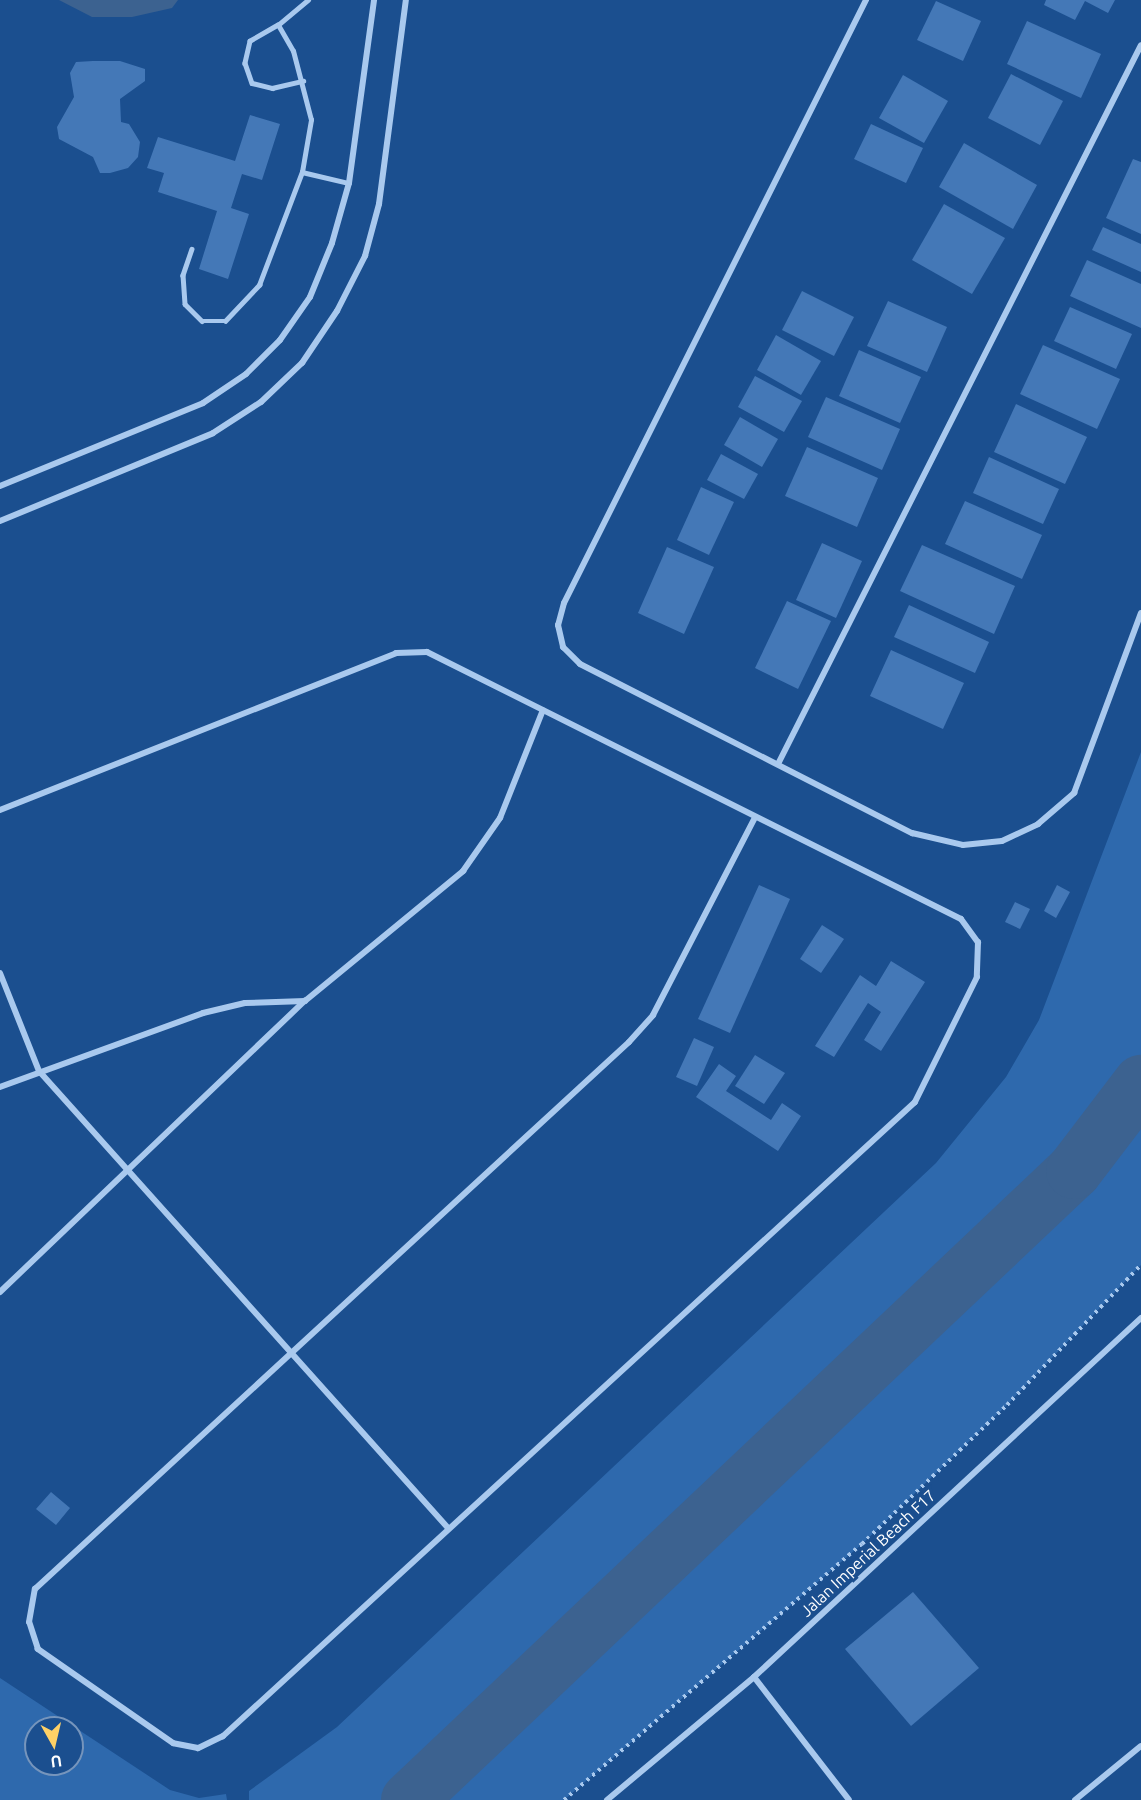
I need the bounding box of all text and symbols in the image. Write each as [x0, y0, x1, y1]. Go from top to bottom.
street label: Jalan Imperial Beach F17 [797, 1485, 939, 1621]
north arrow [24, 1716, 84, 1776]
text: U [49, 1752, 63, 1772]

